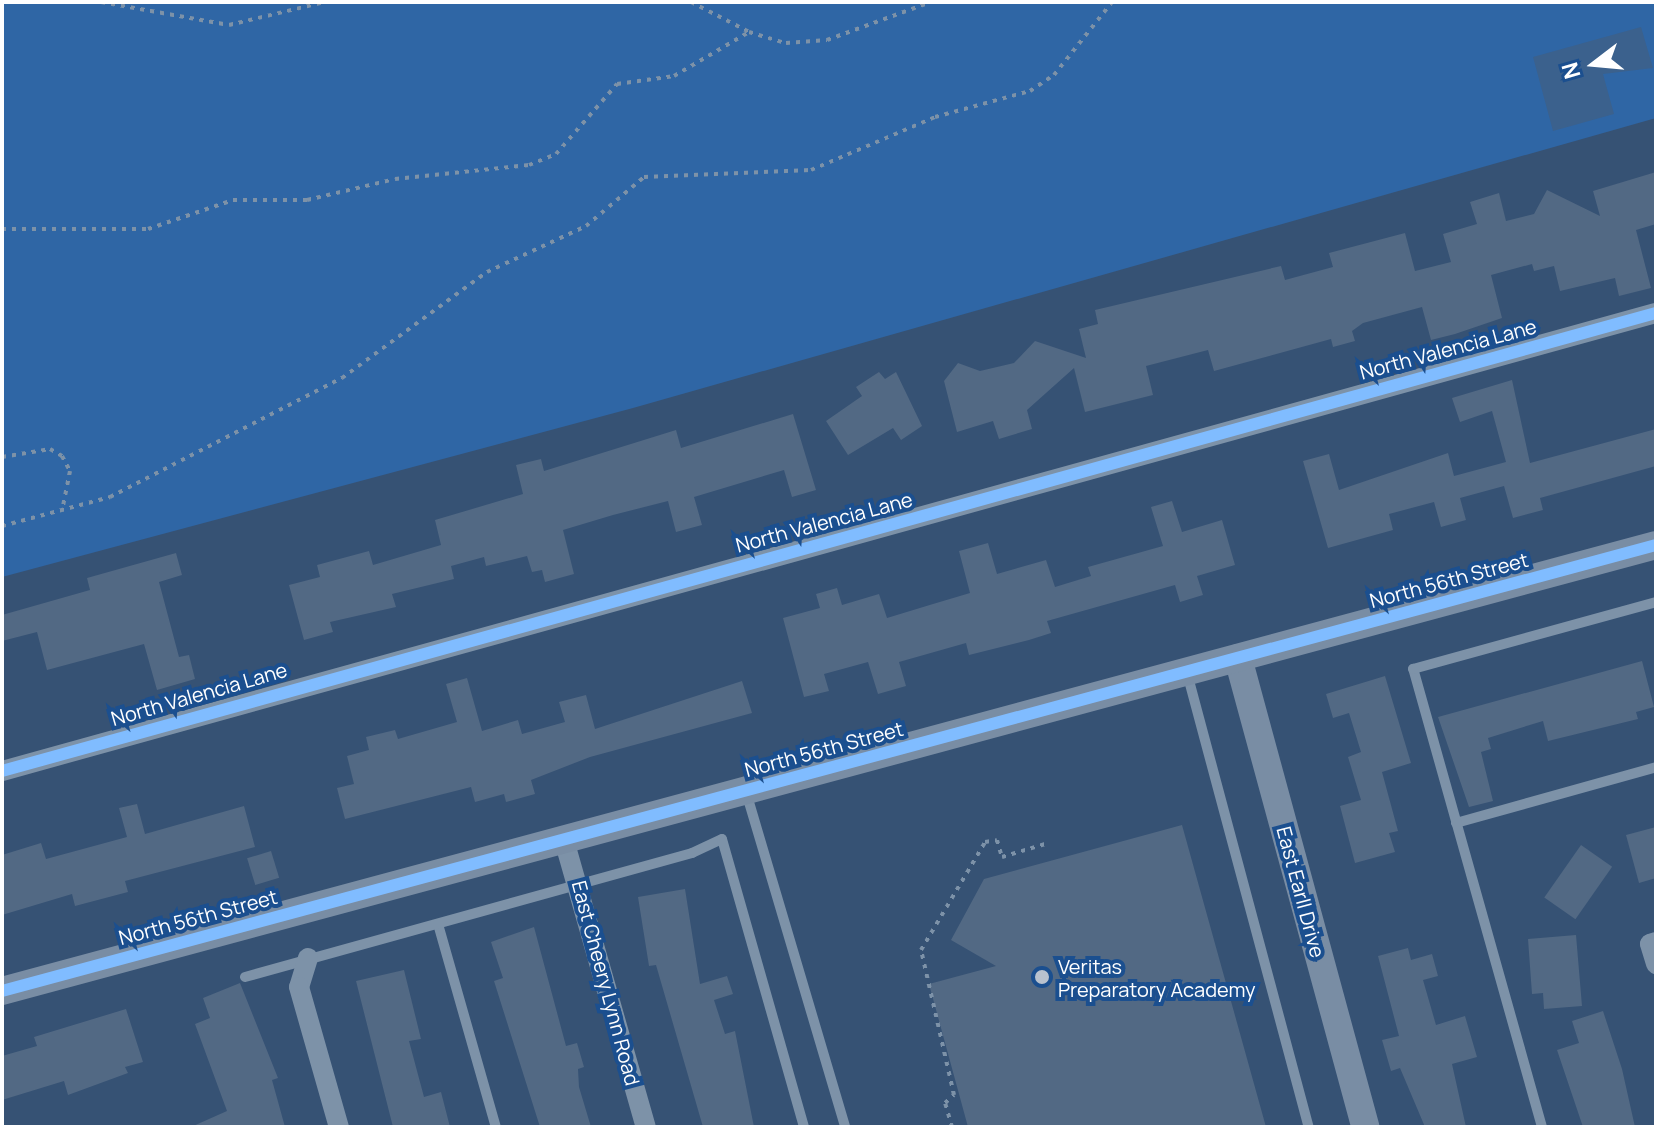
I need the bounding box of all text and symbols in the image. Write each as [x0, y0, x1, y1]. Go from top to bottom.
north arrow [1554, 24, 1634, 104]
text: N [1554, 59, 1588, 82]
street label: North Valencia Lane [1357, 314, 1539, 384]
street label: North Valencia Lane [733, 487, 915, 557]
street label: North 56th Street [1367, 547, 1531, 613]
street label: North Valencia Lane [108, 657, 290, 731]
street label: North 56th Street [742, 716, 906, 782]
street label: East Earll Drive [1272, 824, 1330, 960]
street label: East Cheery Lynn Road [567, 878, 645, 1088]
street label: North 56th Street [116, 884, 280, 950]
place label: Veritas Preparatory Academy [1058, 954, 1256, 1001]
marker: Veritas Preparatory Academy [1033, 968, 1051, 986]

